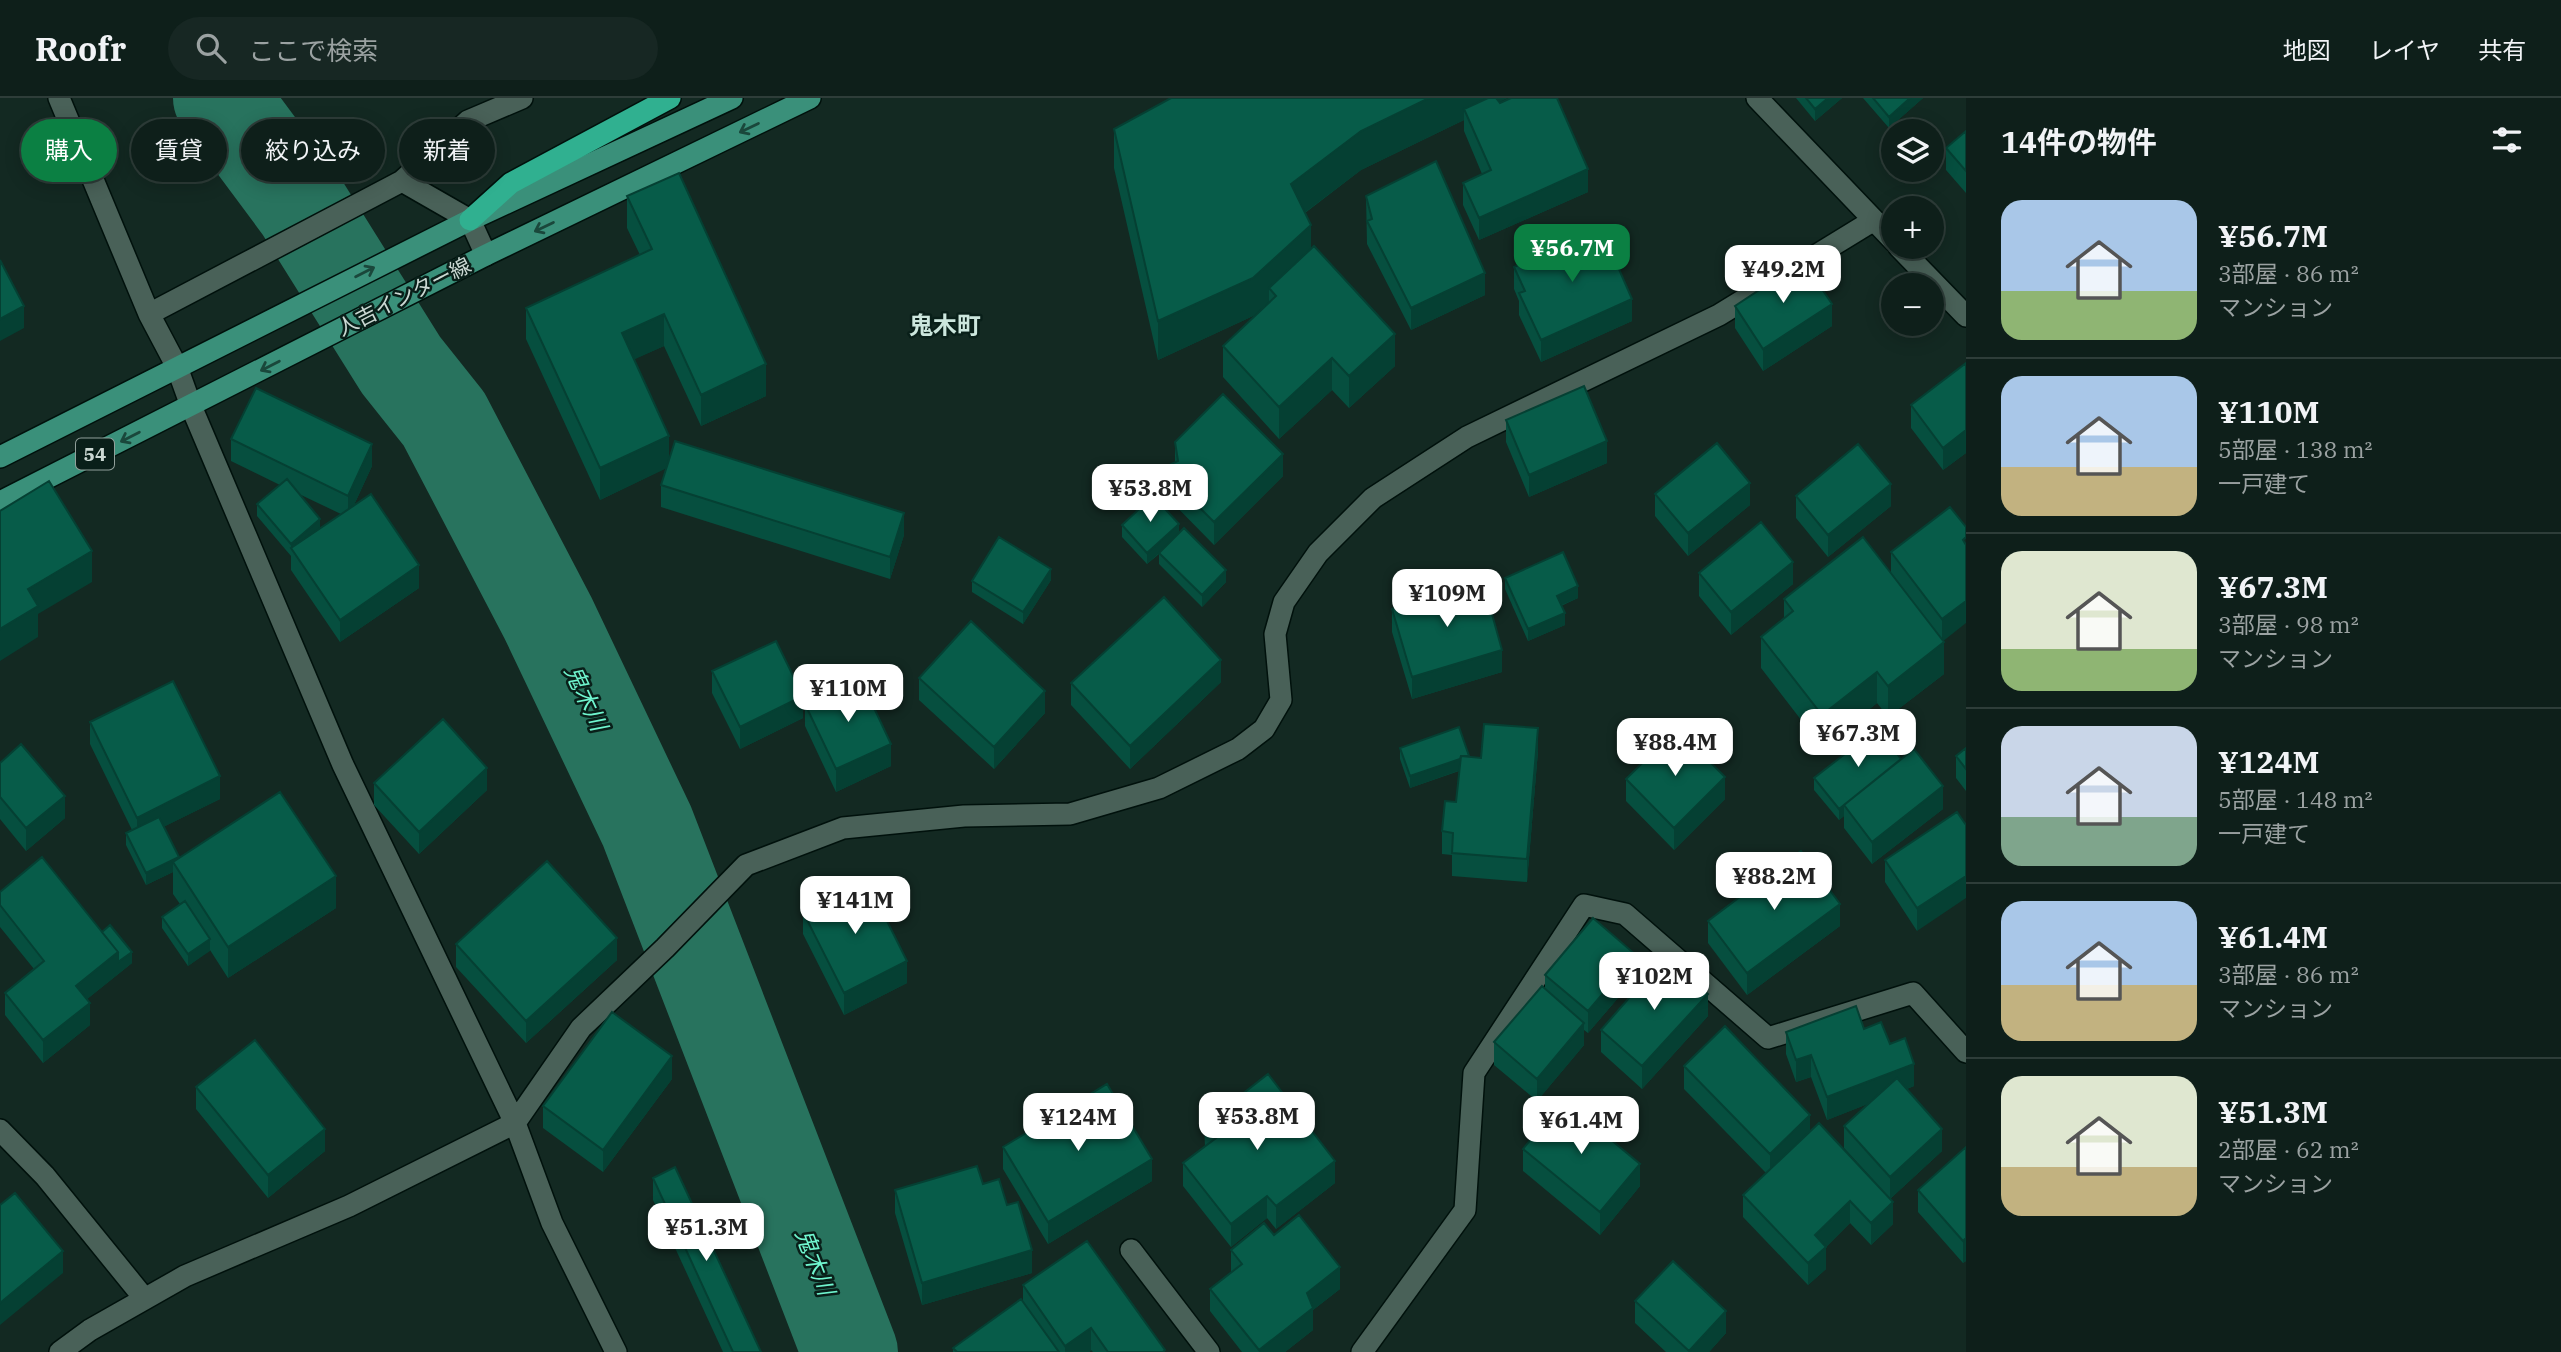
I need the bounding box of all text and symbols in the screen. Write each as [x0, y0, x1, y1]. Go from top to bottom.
search box [168, 17, 658, 80]
text: Roofr [35, 27, 126, 70]
icon: search [192, 29, 230, 67]
text: ここで検索 [248, 33, 378, 67]
text: 地図 [2283, 34, 2331, 66]
text: レイヤ [2369, 34, 2440, 66]
text: 共有 [2478, 34, 2526, 66]
chip: 購入 [21, 119, 117, 182]
chip: 賃貸 [131, 119, 227, 182]
chip: 絞り込み [241, 119, 385, 182]
chip: 新着 [399, 119, 495, 182]
map controls [1881, 119, 1944, 336]
button: layers [1881, 119, 1944, 182]
one-way arrow [739, 121, 760, 135]
icon: filters [2488, 121, 2526, 159]
text: 14件の物件 [2001, 122, 2157, 161]
button: + [1881, 196, 1944, 259]
text: ¥56.7M [2218, 216, 2328, 255]
one-way arrow [534, 220, 555, 234]
pin: ¥56.7M [1515, 225, 1629, 284]
icon: home [2057, 228, 2141, 312]
text: ¥56.7M [1530, 232, 1614, 262]
pin: ¥49.2M [1726, 246, 1840, 305]
street label: 人吉インター線 [332, 250, 475, 342]
text: ¥49.2M [1741, 253, 1825, 283]
text: 3部屋 · 86 m² [2218, 258, 2359, 288]
one-way arrow [354, 265, 375, 279]
button: − [1881, 273, 1944, 336]
text: マンション [2218, 292, 2333, 322]
district label: 鬼木町 [909, 309, 981, 341]
one-way arrow [260, 359, 281, 373]
text: ¥110M [2218, 392, 2319, 431]
icon: home [2057, 404, 2141, 488]
one-way arrow [120, 430, 141, 444]
text: 5部屋 · 138 m² [2218, 434, 2373, 464]
road number: 54 [76, 438, 114, 470]
pin: ¥53.8M [1093, 464, 1207, 524]
text: 一戸建て [2218, 468, 2310, 498]
text: ¥53.8M [1108, 472, 1192, 502]
text: ¥67.3M [2218, 567, 2328, 606]
pin: ¥109M [1398, 570, 1496, 629]
text: ¥109M [1408, 577, 1486, 607]
icon: home [2057, 579, 2141, 663]
text: 3部屋 · 98 m² [2218, 609, 2359, 639]
text: マンション [2218, 643, 2333, 673]
water label: 鬼木川 [559, 660, 616, 738]
pin: ¥110M [799, 664, 897, 724]
text: ¥110M [809, 672, 887, 702]
pin: ¥67.3M [1801, 710, 1915, 769]
text: ¥67.3M [1816, 717, 1900, 747]
pin: ¥88.4M [1618, 718, 1732, 778]
text: ¥88.4M [1633, 726, 1717, 756]
text: ¥124M [2218, 742, 2319, 781]
icon: home [2057, 754, 2141, 838]
text: 5部屋 · 148 m² [2218, 784, 2373, 814]
text: 一戸建て [2218, 818, 2310, 848]
pin: ¥88.2M [1717, 852, 1831, 912]
text: ¥88.2M [1732, 860, 1816, 890]
pin: ¥141M [806, 876, 904, 936]
text: ¥141M [816, 884, 894, 914]
text: ¥61.4M [2218, 917, 2328, 956]
icon: home [2057, 929, 2141, 1013]
pin: ¥102M [1605, 953, 1703, 1012]
text: 3部屋 · 86 m² [2218, 959, 2359, 989]
text: ¥102M [1615, 960, 1693, 990]
text: マンション [2218, 993, 2333, 1023]
text: ¥51.3M [2218, 1092, 2328, 1131]
pin: ¥53.8M [1200, 1093, 1314, 1152]
pin: ¥124M [1029, 1094, 1127, 1153]
pin: ¥61.4M [1524, 1096, 1638, 1156]
text: ¥53.8M [1215, 1100, 1299, 1130]
text: ¥124M [1039, 1101, 1117, 1131]
text: ¥61.4M [1539, 1104, 1623, 1134]
icon: home [2057, 1104, 2141, 1188]
text: 2部屋 · 62 m² [2218, 1134, 2359, 1164]
text: マンション [2218, 1168, 2333, 1198]
pin: ¥51.3M [649, 1204, 763, 1263]
text: ¥51.3M [664, 1211, 748, 1241]
water label: 鬼木川 [790, 1224, 843, 1302]

